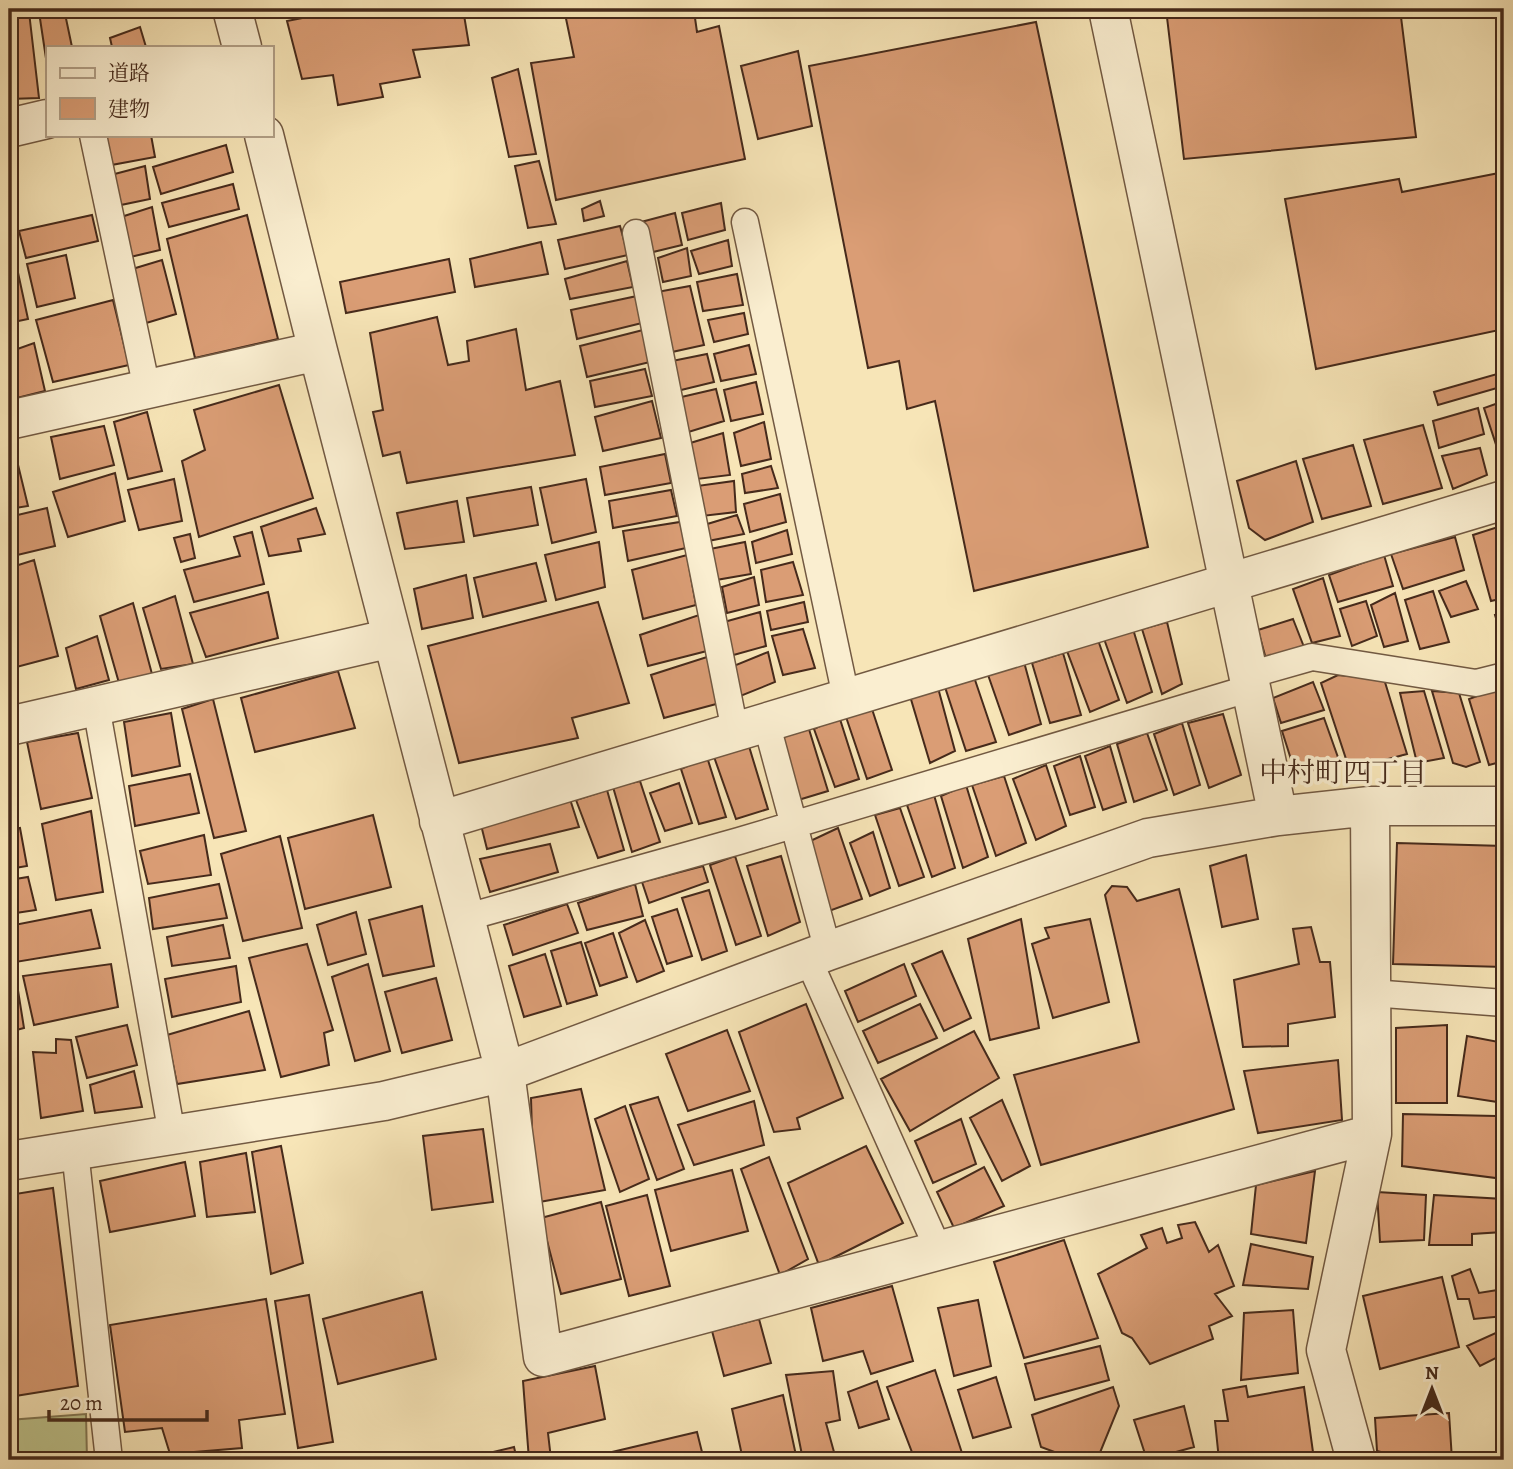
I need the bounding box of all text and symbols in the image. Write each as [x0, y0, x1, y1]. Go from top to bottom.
legend [46, 46, 273, 136]
text: 道路 [108, 59, 150, 87]
text: 建物 [108, 95, 150, 123]
district label: 中村町四丁目 [1259, 754, 1427, 792]
north arrow [1398, 1354, 1468, 1424]
text: N [1425, 1360, 1439, 1386]
scale bar [49, 1378, 206, 1422]
text: 20 m [60, 1389, 103, 1417]

